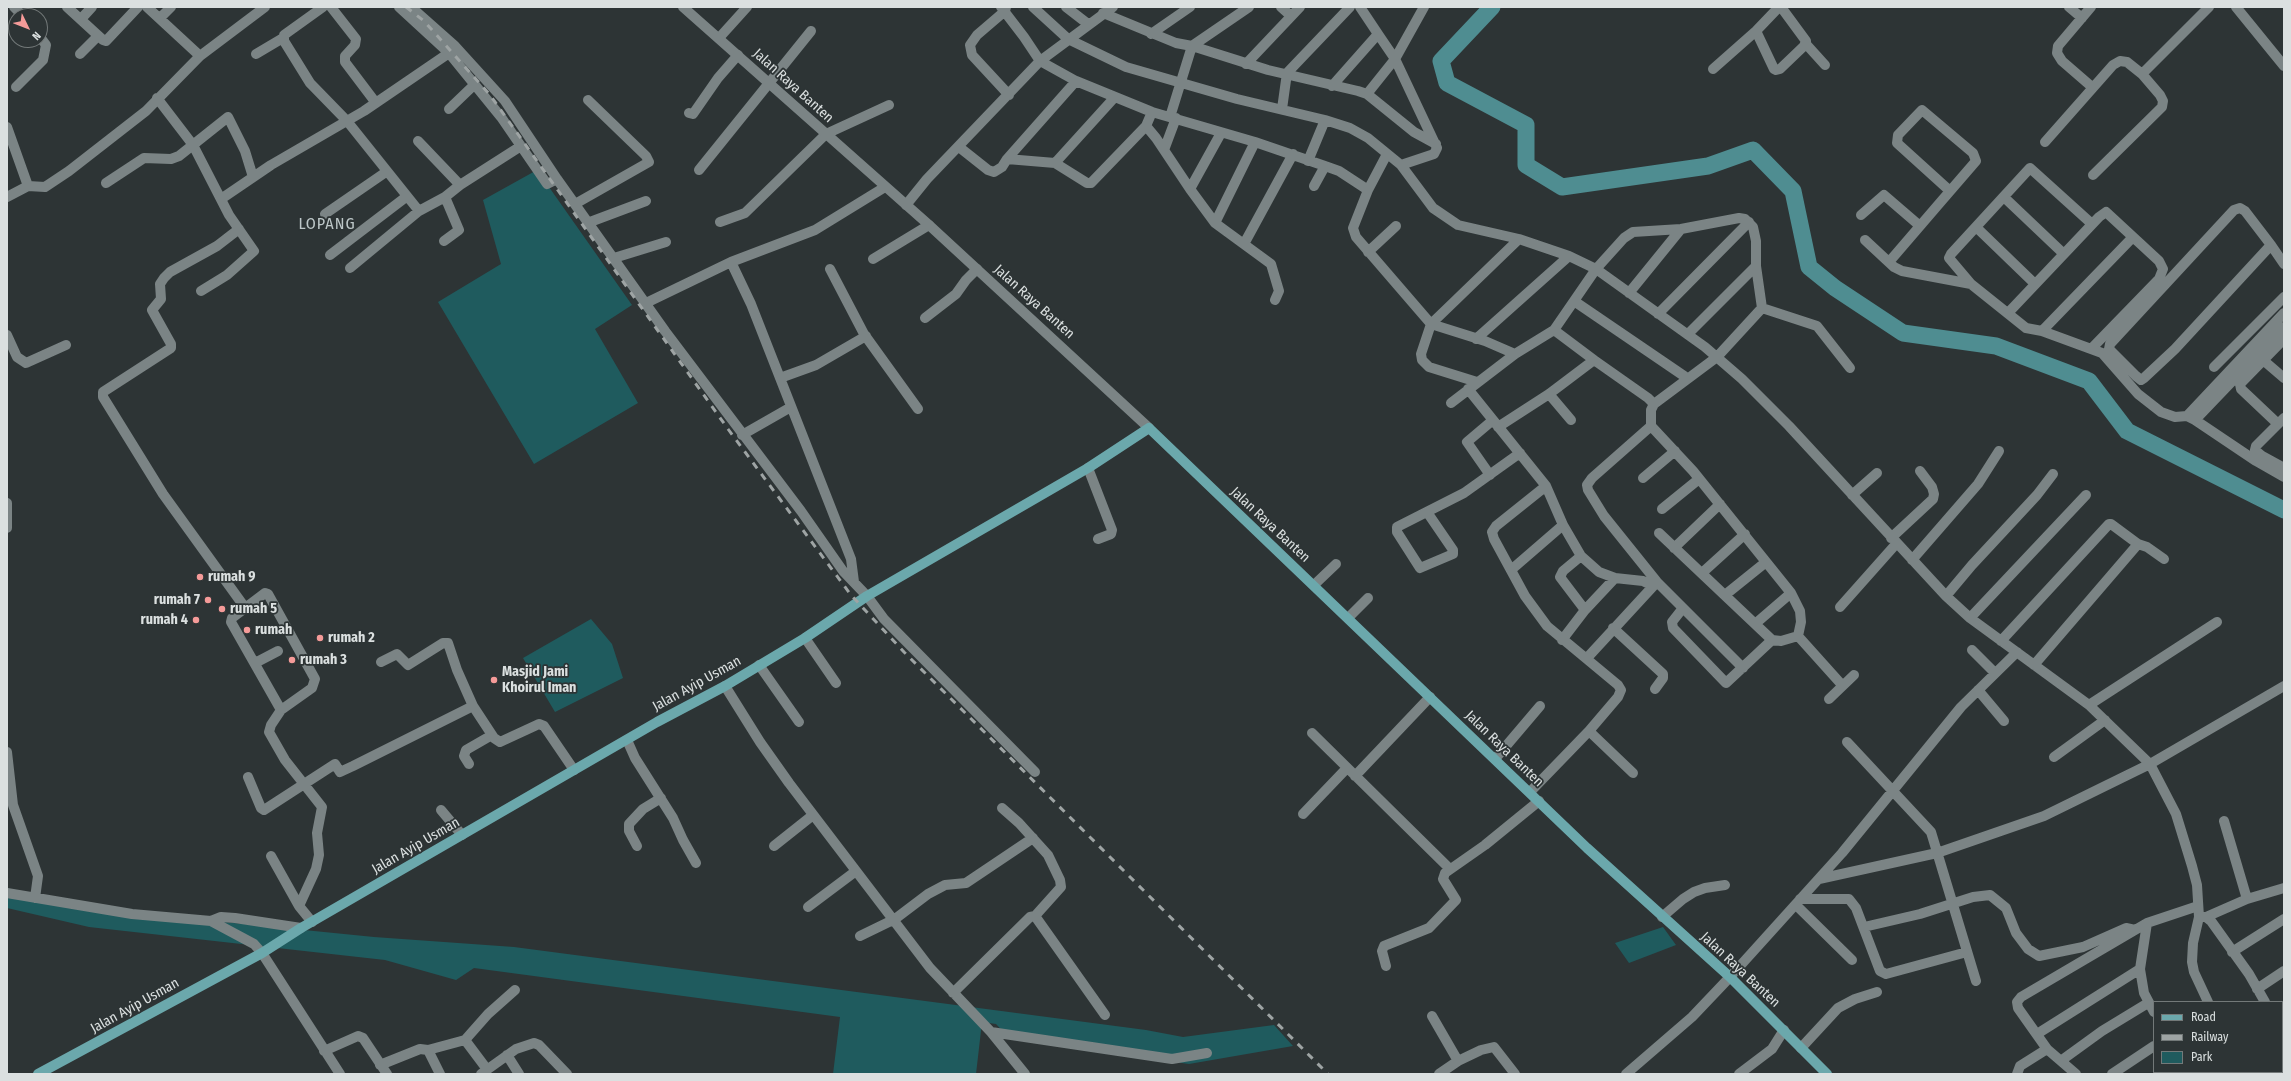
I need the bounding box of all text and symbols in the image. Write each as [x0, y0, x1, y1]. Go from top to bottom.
north arrow [8, 8, 48, 48]
text: N [29, 29, 43, 43]
street label: Jalan Raya Banten [749, 45, 837, 127]
district label: LOPANG [298, 215, 356, 235]
street label: Jalan Raya Banten [990, 261, 1078, 343]
street label: Jalan Raya Banten [1227, 484, 1313, 566]
place label: rumah 9 [208, 569, 256, 585]
marker: rumah 9 [195, 572, 205, 582]
place label: rumah 7 [154, 592, 200, 608]
marker: rumah 7 [203, 595, 213, 605]
place label: rumah 5 [230, 601, 277, 617]
marker: rumah 5 [217, 604, 227, 614]
place label: rumah 4 [141, 612, 188, 628]
marker: rumah 4 [191, 615, 201, 625]
place label: rumah [255, 622, 292, 638]
marker: rumah [242, 625, 252, 635]
place label: rumah 2 [328, 630, 375, 646]
marker: rumah 2 [315, 633, 325, 643]
place label: rumah 3 [300, 652, 347, 668]
street label: Jalan Ayip Usman [650, 653, 744, 715]
marker: rumah 3 [287, 655, 297, 665]
place label: Masjid Jami Khoirul Iman [502, 664, 576, 696]
marker: Masjid Jami Khoirul Iman [489, 675, 499, 685]
street label: Jalan Raya Banten [1461, 707, 1547, 791]
street label: Jalan Ayip Usman [369, 814, 463, 878]
street label: Jalan Raya Banten [1697, 929, 1783, 1011]
street label: Jalan Ayip Usman [88, 975, 182, 1037]
legend [2153, 1001, 2283, 1073]
text: Road [2191, 1010, 2216, 1024]
text: Railway [2191, 1030, 2228, 1044]
text: Park [2191, 1050, 2212, 1064]

